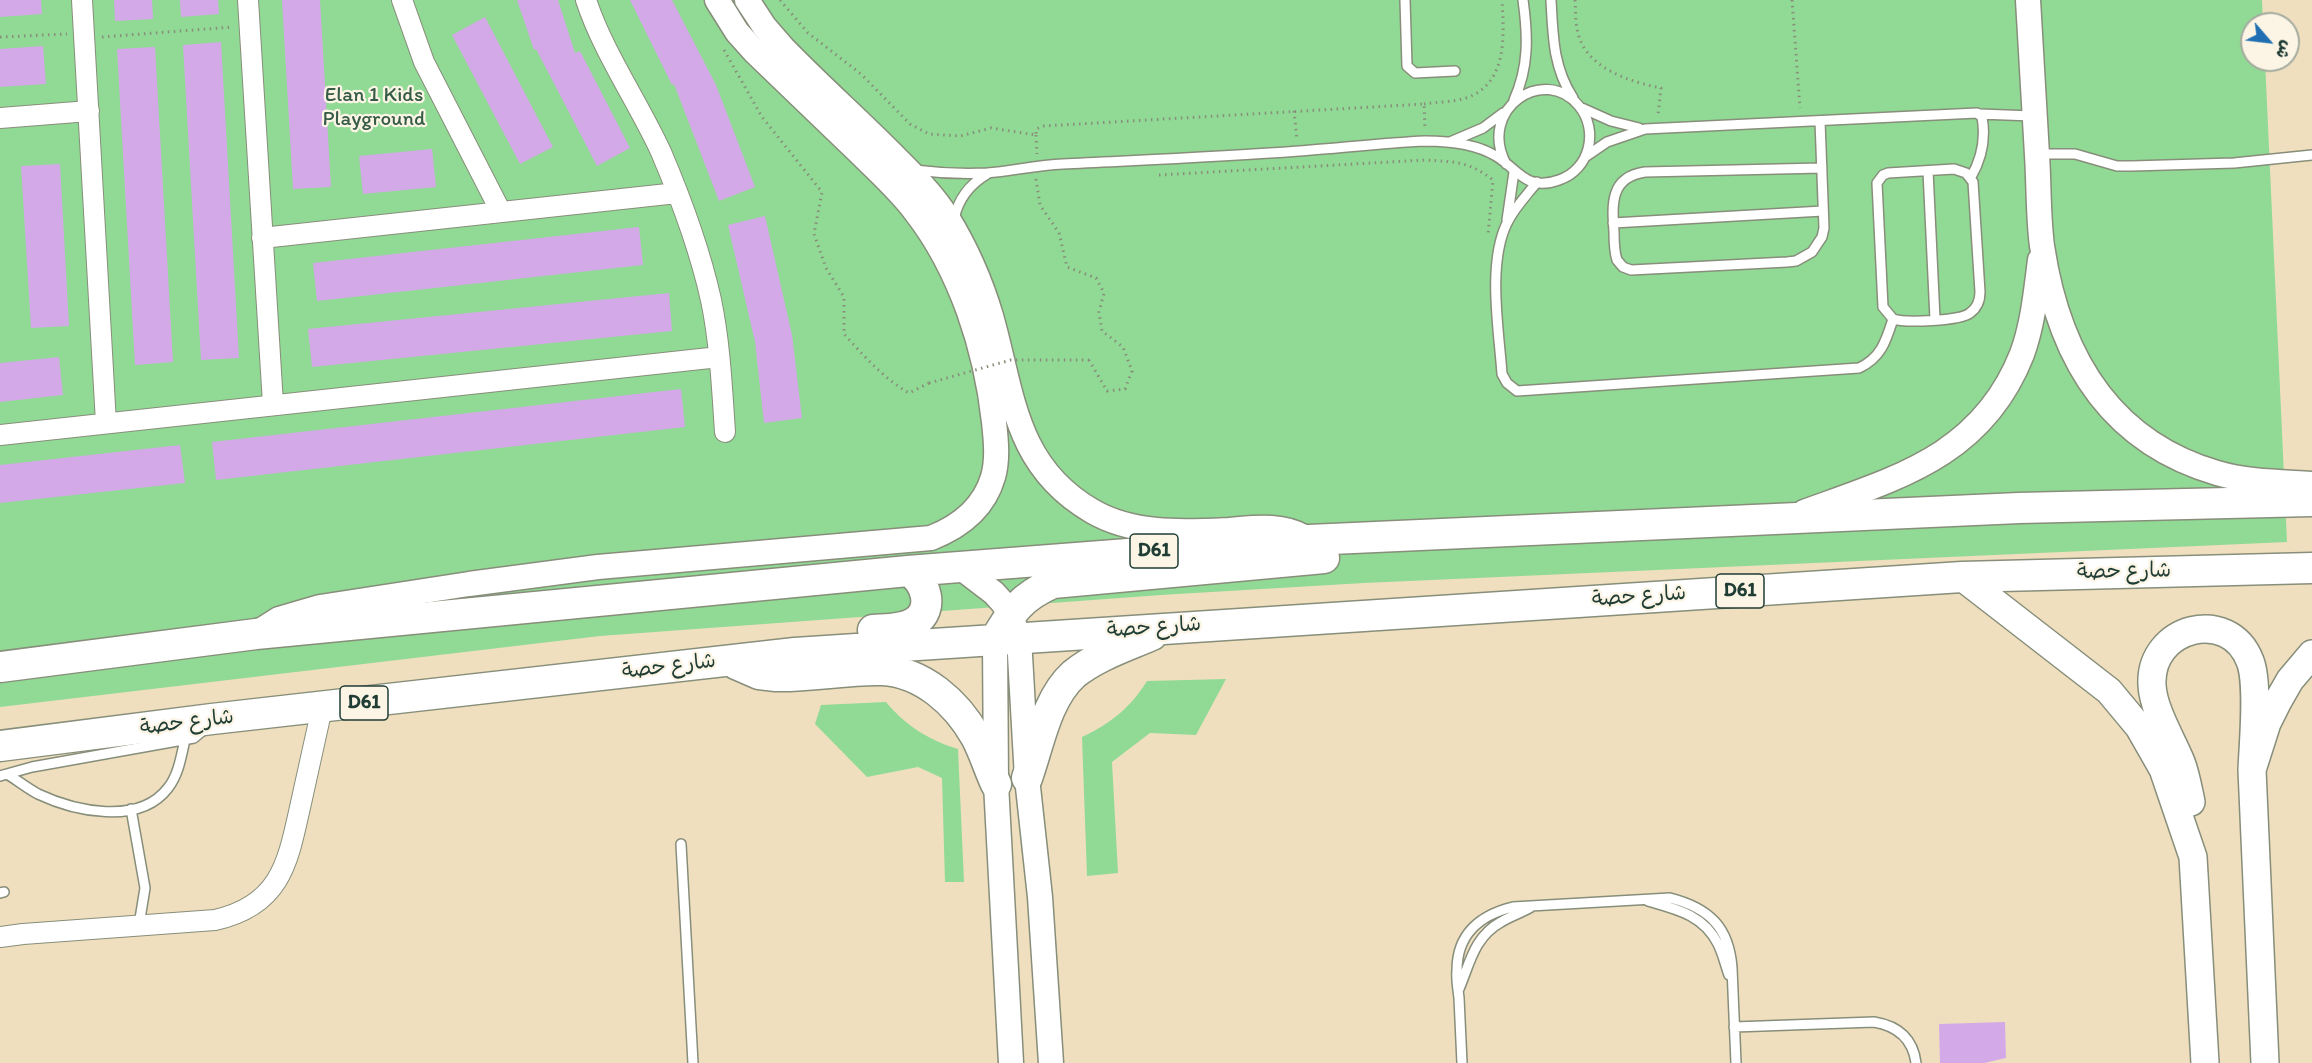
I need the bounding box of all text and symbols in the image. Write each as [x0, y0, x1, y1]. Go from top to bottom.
north arrow [2240, 12, 2300, 72]
text: ش [2272, 38, 2297, 62]
park label: Elan 1 Kids Playground [323, 83, 425, 133]
road number: D61 [1130, 534, 1178, 568]
street label: شارع حصة [2077, 559, 2171, 585]
road number: D61 [1716, 574, 1764, 608]
street label: شارع حصة [1591, 581, 1687, 613]
street label: شارع حصة [1106, 612, 1202, 644]
street label: شارع حصة [621, 649, 717, 685]
road number: D61 [340, 686, 388, 720]
street label: شارع حصة [139, 705, 235, 741]

